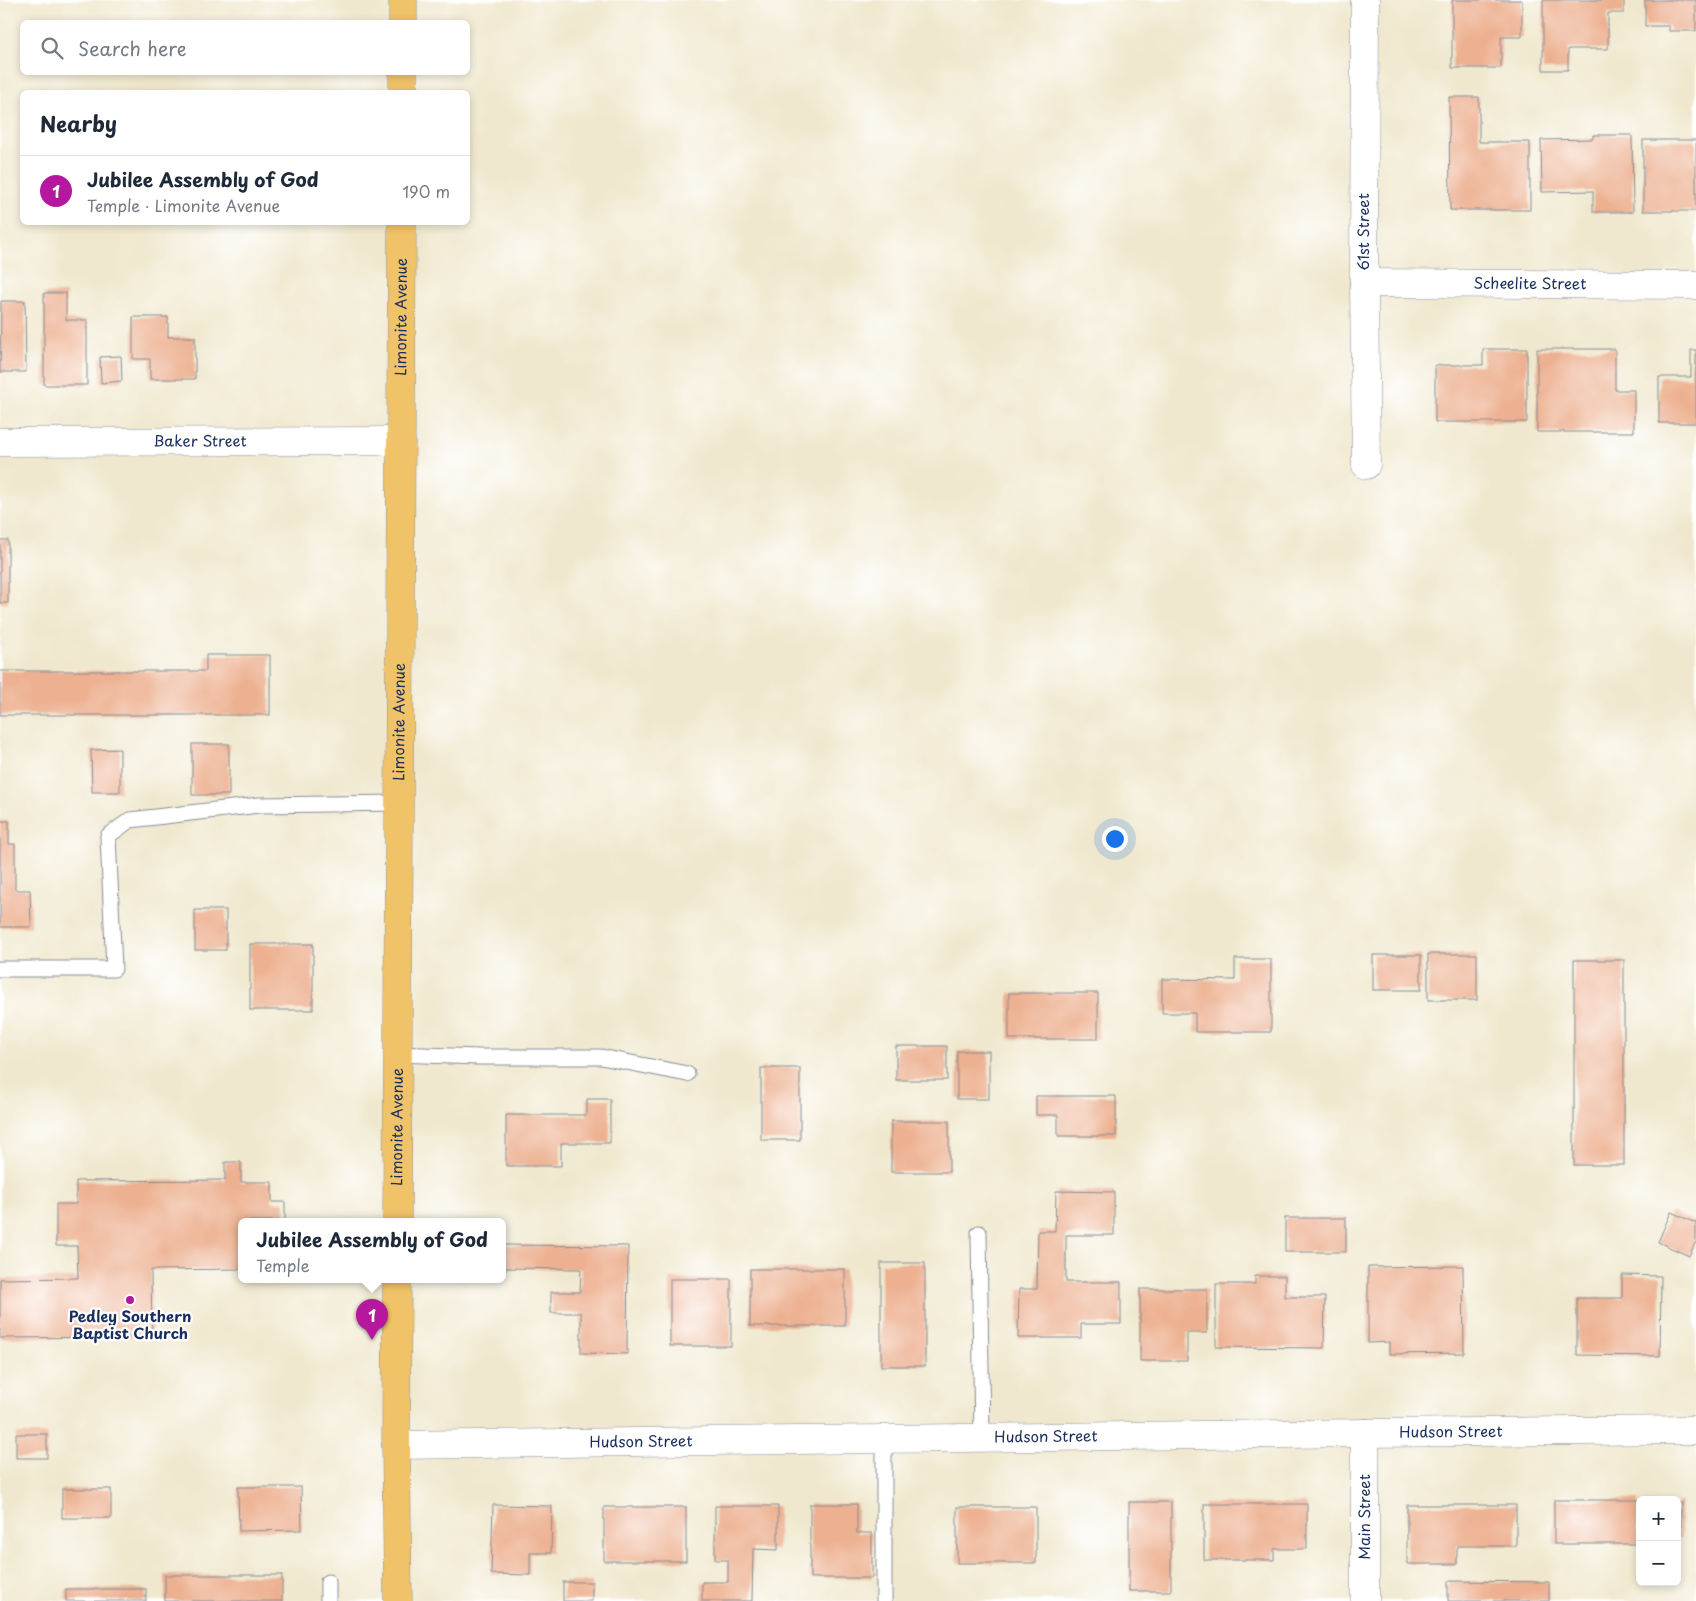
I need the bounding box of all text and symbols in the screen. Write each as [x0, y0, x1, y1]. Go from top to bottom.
search box [20, 20, 470, 75]
icon: search [38, 34, 66, 62]
text: Search here [78, 34, 187, 62]
text: Nearby [40, 107, 117, 139]
text: Jubilee Assembly of God [87, 165, 319, 193]
text: 1 [52, 179, 60, 203]
text: 190 m [402, 179, 450, 203]
text: Temple · Limonite Avenue [87, 193, 280, 217]
street label: 61st Street [1351, 193, 1374, 271]
street label: Limonite Avenue [388, 258, 412, 376]
street label: Scheelite Street [1474, 271, 1586, 294]
street label: Baker Street [153, 428, 247, 452]
street label: Limonite Avenue [386, 663, 410, 781]
your location [1102, 826, 1128, 852]
street label: Limonite Avenue [384, 1068, 408, 1186]
popup [238, 1218, 506, 1283]
text: Jubilee Assembly of God [256, 1225, 488, 1253]
text: Temple [256, 1253, 310, 1277]
marker: Pedley Southern Baptist Church [124, 1294, 136, 1306]
pin: 1 [356, 1299, 388, 1340]
place label: Pedley Southern Baptist Church [69, 1304, 191, 1344]
street label: Hudson Street [1399, 1419, 1503, 1443]
street label: Hudson Street [994, 1423, 1098, 1448]
street label: Hudson Street [589, 1428, 693, 1453]
street label: Main Street [1352, 1474, 1375, 1560]
map controls [1636, 1496, 1681, 1586]
button: + [1636, 1496, 1681, 1541]
button: − [1636, 1541, 1681, 1586]

